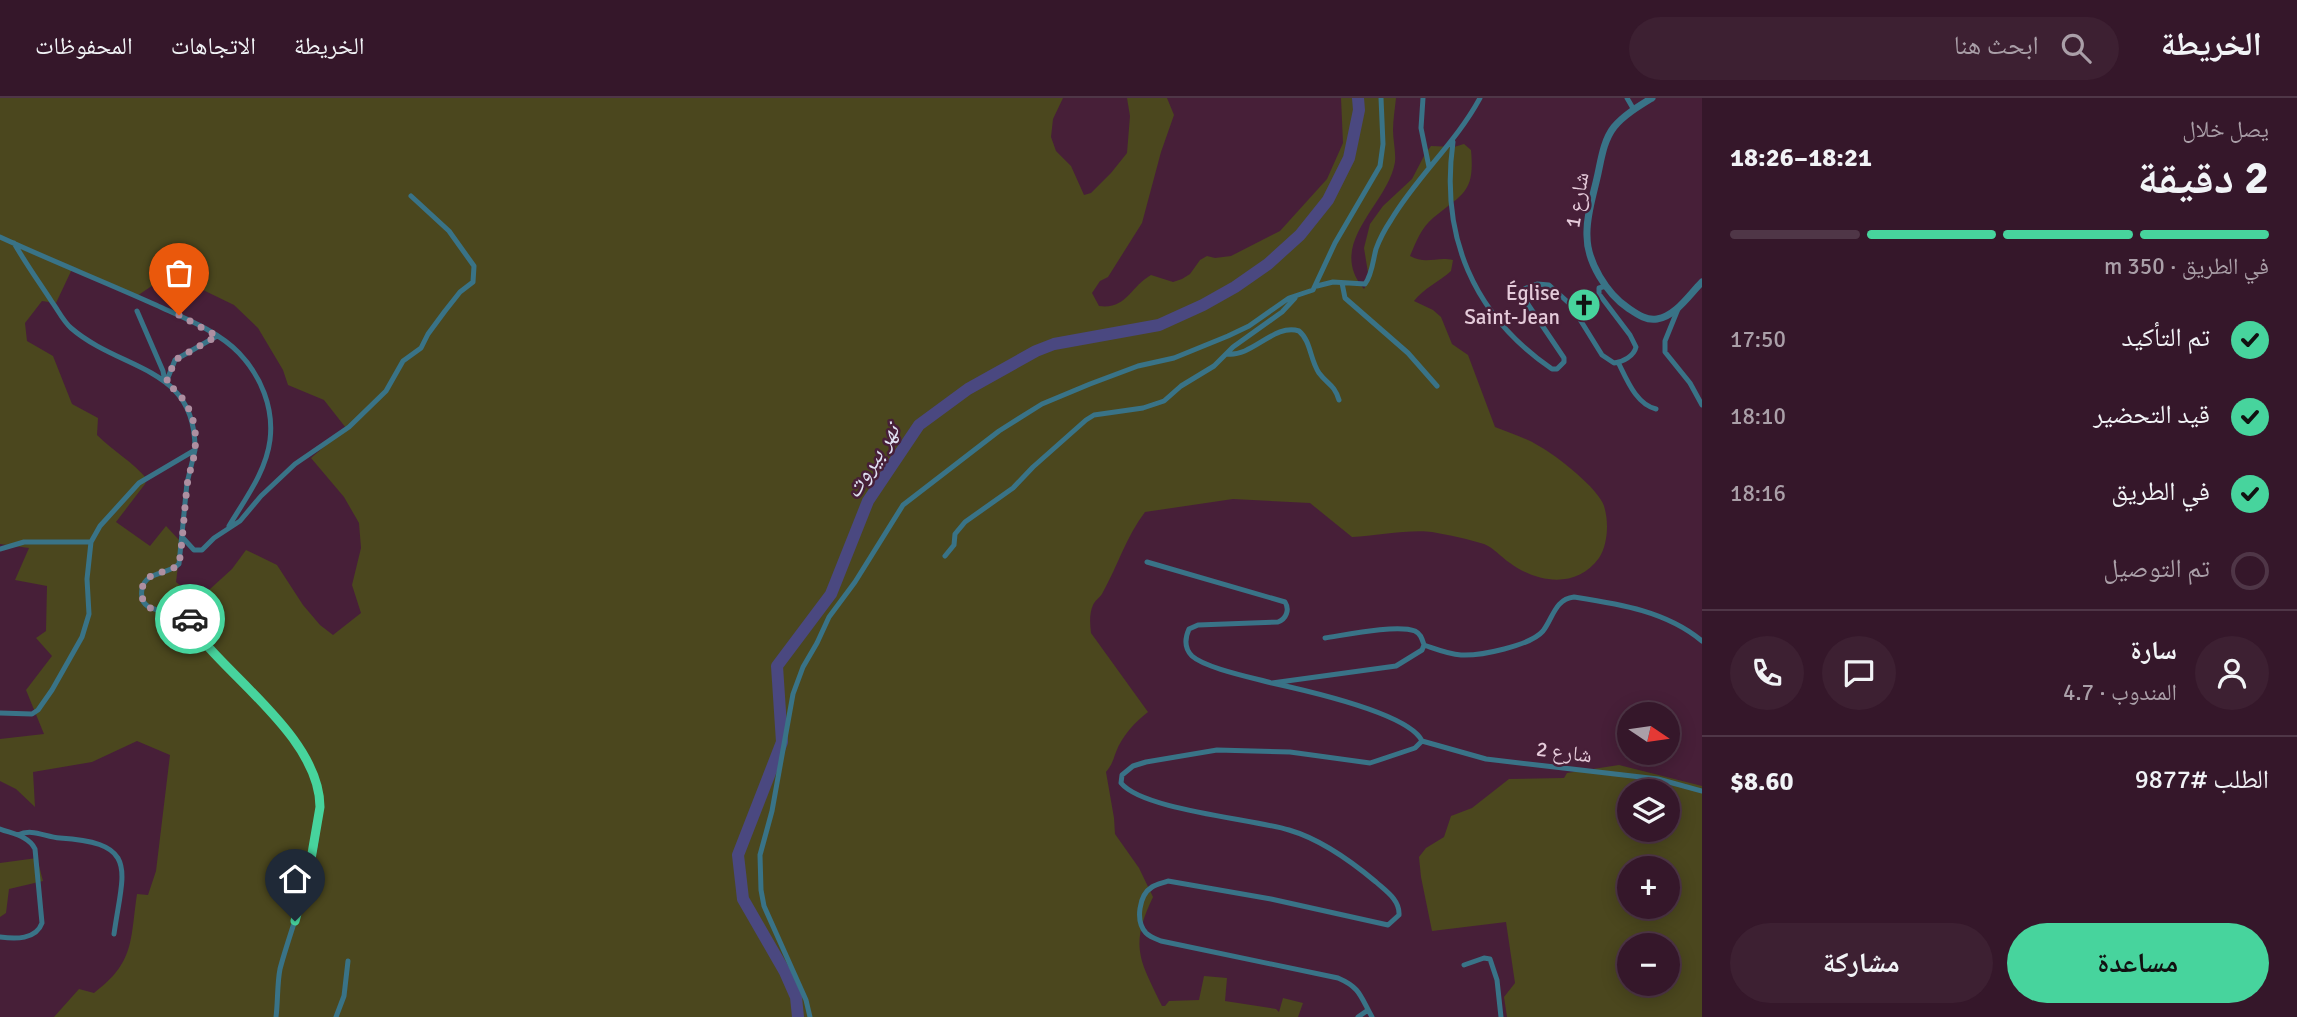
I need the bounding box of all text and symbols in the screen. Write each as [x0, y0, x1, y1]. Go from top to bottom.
search box [1629, 17, 2119, 80]
text: الخريطة [2161, 24, 2262, 65]
icon: search [2057, 29, 2095, 67]
text: ابحث هنا [1954, 30, 2039, 62]
text: المحفوظات [35, 31, 133, 61]
text: الاتجاهات [171, 31, 256, 61]
text: الخريطة [294, 31, 365, 61]
text: يصل خلال [2182, 115, 2269, 144]
text: 18:21–18:26 [1730, 142, 1872, 174]
text: 2 دقيقة [2137, 150, 2269, 206]
street label: شارع 1 [1559, 170, 1595, 230]
pin [149, 243, 209, 315]
text: في الطريق · 350 m [2104, 252, 2269, 281]
icon: bag [160, 254, 198, 292]
place label: Église Saint-Jean [1464, 280, 1560, 330]
church icon: Église Saint-Jean [1565, 286, 1603, 324]
icon: check [2231, 321, 2269, 359]
text: تم التأكيد [2122, 322, 2210, 354]
text: 17:50 [1730, 325, 1786, 354]
icon: check [2231, 398, 2269, 436]
text: قيد التحضير [2093, 399, 2210, 431]
text: 18:10 [1730, 402, 1786, 431]
water label: نهر بيروت [838, 416, 908, 503]
icon: check [2231, 475, 2269, 513]
text: في الطريق [2111, 476, 2210, 508]
text: 18:16 [1730, 479, 1786, 508]
text: تم التوصيل [2103, 553, 2210, 585]
courier [155, 584, 225, 654]
icon: car [171, 600, 209, 638]
text: سارة [2130, 635, 2177, 667]
button: phone [1730, 636, 1804, 710]
button: chat [1822, 636, 1896, 710]
button: person [2195, 636, 2269, 710]
text: المندوب · 4.7 [2063, 678, 2177, 707]
north arrow [1617, 702, 1680, 765]
map controls [1617, 702, 1680, 996]
street label: شارع 2 [1535, 736, 1593, 768]
text: الطلب #9877 [2135, 764, 2269, 796]
text: $8.60 [1730, 766, 1794, 798]
button: layers [1617, 779, 1680, 842]
pin [265, 849, 325, 921]
button: + [1617, 856, 1680, 919]
icon: home [276, 860, 314, 898]
button: مشاركة [1730, 923, 1993, 1003]
button: مساعدة [2007, 923, 2269, 1003]
button: − [1617, 933, 1680, 996]

